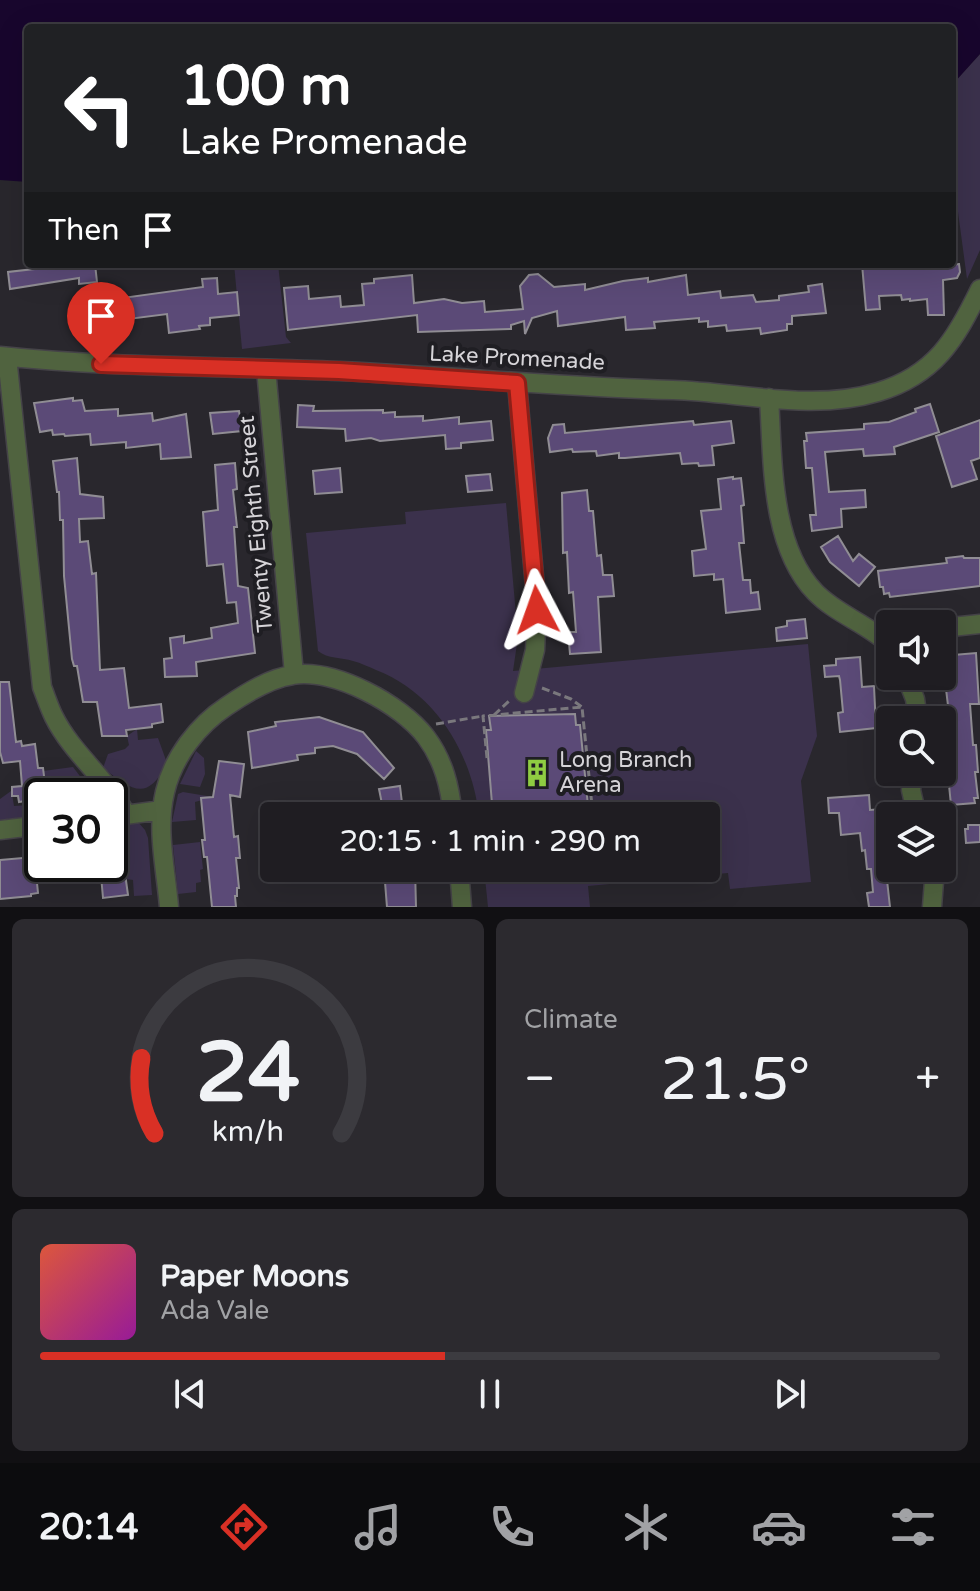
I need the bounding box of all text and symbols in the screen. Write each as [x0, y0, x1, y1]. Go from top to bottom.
text: 100 m [180, 53, 351, 120]
icon: left [48, 56, 152, 160]
text: Lake Promenade [180, 121, 468, 164]
icon: arrive [136, 208, 180, 252]
text: Then [48, 212, 120, 249]
pin [67, 282, 135, 364]
icon: arrive [79, 294, 123, 338]
street label: Lake Promenade [429, 340, 605, 376]
street label: Twenty Eighth Street [234, 415, 278, 633]
position arrow [495, 568, 579, 652]
map controls [876, 610, 956, 882]
button: sound [876, 610, 956, 690]
button: search [876, 706, 956, 786]
place label: Long Branch Arena [559, 747, 692, 798]
building icon: Long Branch Arena [522, 758, 552, 788]
speed limit sign: 30 [24, 778, 128, 882]
button: layers [876, 802, 956, 882]
text: 20:15 · 1 min · 290 m [339, 823, 641, 860]
text: Climate [524, 1004, 618, 1035]
text: 24 [196, 1024, 300, 1124]
text: 21.5° [660, 1044, 810, 1116]
text: − [524, 1053, 555, 1106]
text: + [915, 1053, 940, 1106]
text: km/h [212, 1115, 284, 1149]
text: Paper Moons [160, 1258, 349, 1295]
text: Ada Vale [160, 1295, 269, 1326]
icon: previous [168, 1372, 212, 1416]
icon: pause [468, 1372, 512, 1416]
icon: next [768, 1372, 812, 1416]
icon: directions [216, 1499, 272, 1555]
icon: music [350, 1499, 406, 1555]
icon: phone [484, 1499, 540, 1555]
icon: climate [618, 1499, 674, 1555]
icon: car [751, 1499, 807, 1555]
icon: filters [885, 1499, 941, 1555]
text: 20:14 [39, 1506, 139, 1549]

